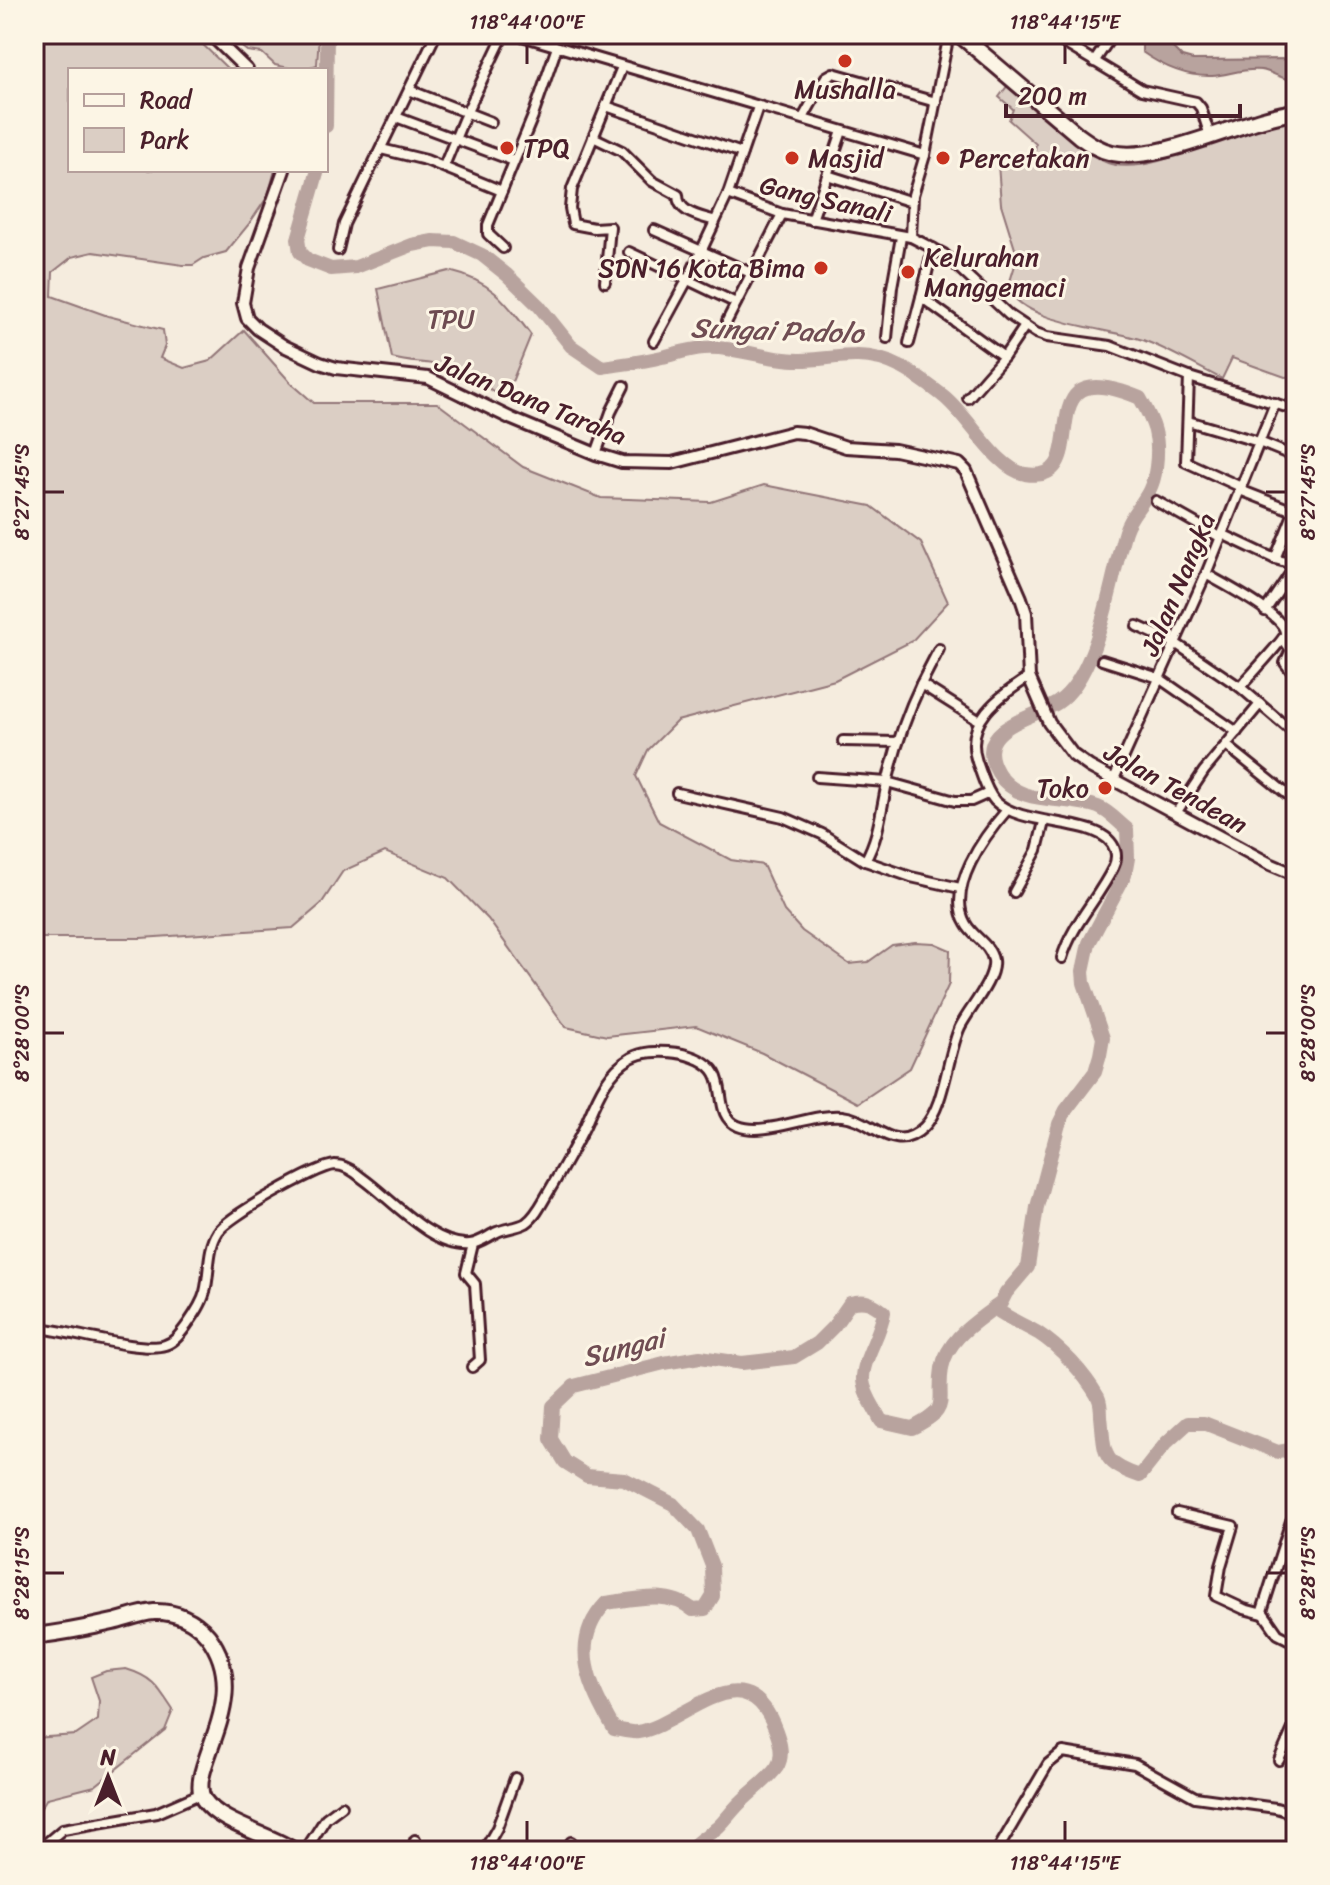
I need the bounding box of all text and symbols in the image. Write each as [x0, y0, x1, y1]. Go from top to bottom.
text: 118°44'00"E [470, 5, 586, 40]
text: 118°44'15"E [1010, 5, 1122, 40]
marker: Mushalla [836, 52, 854, 70]
place label: Mushalla [794, 66, 896, 112]
legend [68, 68, 328, 172]
scale bar [1006, 68, 1240, 118]
text: 200 m [1018, 75, 1087, 117]
text: Road [140, 79, 194, 121]
text: Park [140, 119, 189, 161]
place label: TPQ [523, 125, 570, 171]
place label: Masjid [808, 135, 886, 181]
place label: Percetakan [959, 135, 1090, 181]
marker: TPQ [498, 139, 516, 157]
marker: Masjid [783, 149, 801, 167]
marker: Percetakan [934, 149, 952, 167]
street label: Gang Sanali [755, 161, 897, 237]
place label: Kelurahan Manggemaci [924, 234, 1066, 310]
place label: SDN 16 Kota Bima [598, 245, 805, 291]
marker: SDN 16 Kota Bima [812, 259, 830, 277]
marker: Kelurahan Manggemaci [899, 263, 917, 281]
park label: TPU [428, 296, 475, 342]
water label: Sungai Padolo [690, 303, 866, 358]
street label: Jalan Dana Taraha [427, 339, 634, 458]
text: 8°27'45"S [5, 443, 40, 540]
text: 8°27'45"S [1291, 443, 1326, 540]
street label: Jalan Nangka [1127, 505, 1229, 664]
street label: Jalan Tendean [1095, 729, 1257, 847]
place label: Toko [1037, 765, 1089, 811]
marker: Toko [1096, 779, 1114, 797]
text: 8°28'00"S [5, 984, 40, 1082]
text: 8°28'00"S [1291, 984, 1326, 1082]
water label: Sungai [577, 1312, 675, 1381]
text: 8°28'15"S [5, 1526, 40, 1620]
text: 8°28'15"S [1291, 1526, 1326, 1620]
north arrow [68, 1737, 148, 1817]
text: N [99, 1738, 116, 1777]
text: 118°44'00"E [470, 1846, 586, 1881]
text: 118°44'15"E [1010, 1846, 1122, 1881]

